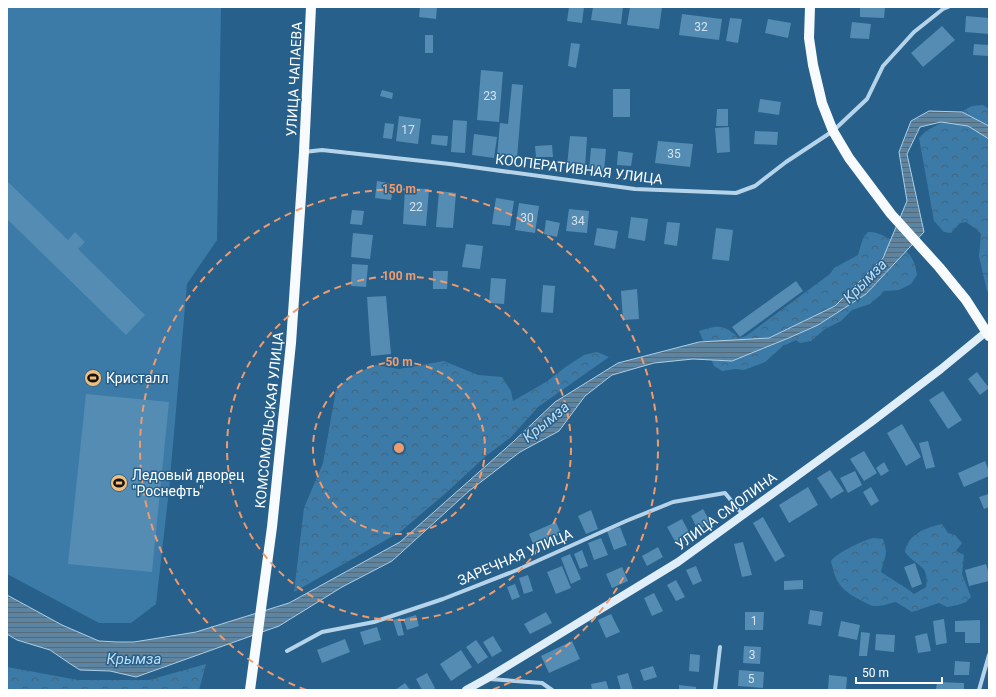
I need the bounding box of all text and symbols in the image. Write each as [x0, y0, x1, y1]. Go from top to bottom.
house number: 32 [694, 20, 708, 34]
street label: УЛИЦА ЧАПАЕВА [283, 21, 305, 137]
house number: 23 [483, 89, 497, 103]
house number: 17 [401, 123, 415, 137]
house number: 35 [667, 147, 681, 161]
street label: КООПЕРАТИВНАЯ УЛИЦА [494, 151, 664, 187]
text: 150 m [382, 182, 416, 196]
house number: 22 [409, 200, 423, 214]
house number: 30 [520, 211, 534, 225]
house number: 34 [571, 214, 585, 228]
water label: Крымза [839, 255, 891, 307]
text: 100 m [382, 269, 416, 283]
street label: КОМСОМОЛЬСКАЯ УЛИЦА [252, 331, 286, 509]
text: 50 m [385, 355, 413, 369]
sports icon: Кристалл [83, 368, 103, 388]
place label: Кристалл [106, 370, 169, 386]
water label: Крымза [519, 398, 573, 446]
centre of rings [392, 441, 406, 455]
place label: Ледовый дворец "Роснефть" [132, 467, 244, 499]
street label: УЛИЦА СМОЛИНА [672, 469, 780, 553]
sports icon: Ледовый дворец "Роснефть" [109, 473, 129, 493]
street label: ЗАРЕЧНАЯ УЛИЦА [455, 526, 575, 588]
house number: 1 [751, 614, 757, 628]
house number: 3 [749, 648, 755, 662]
water label: Крымза [107, 650, 161, 668]
scale bar [856, 659, 942, 685]
text: 50 m [862, 666, 889, 680]
house number: 5 [748, 672, 755, 686]

